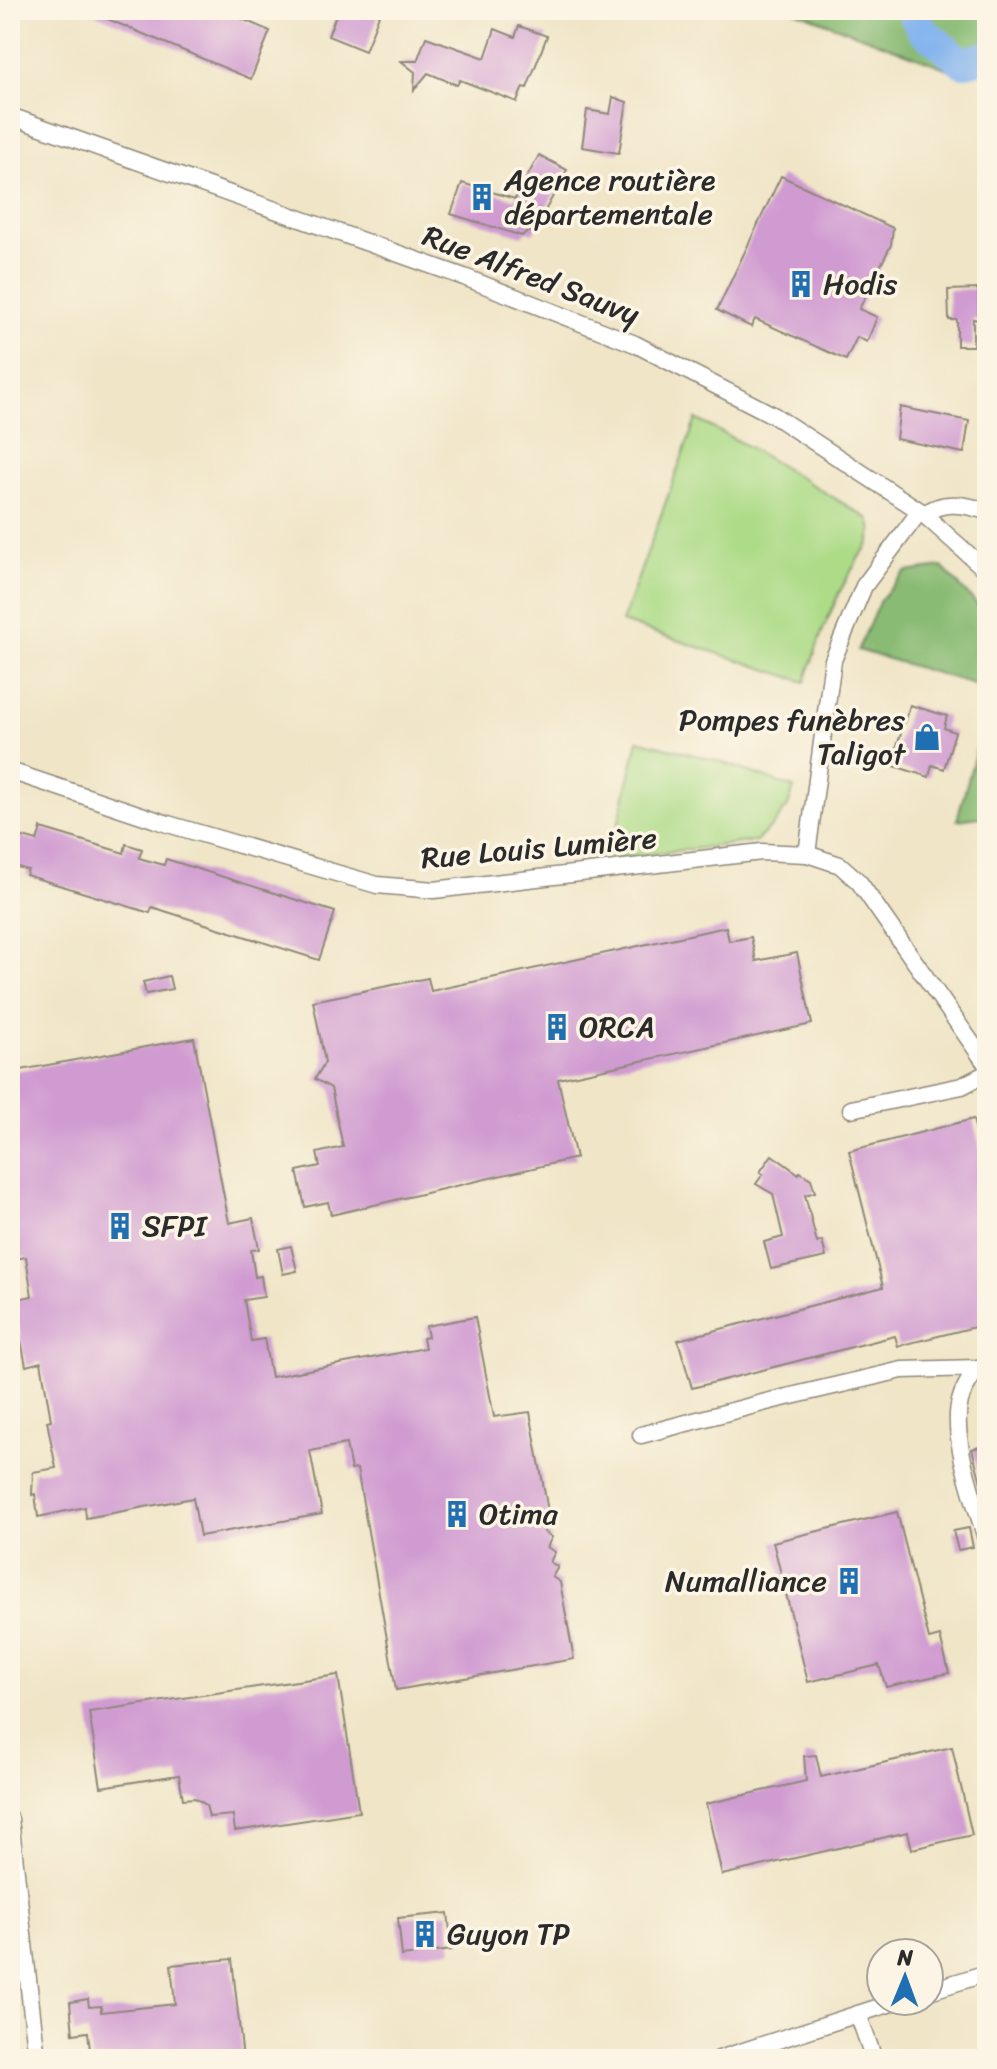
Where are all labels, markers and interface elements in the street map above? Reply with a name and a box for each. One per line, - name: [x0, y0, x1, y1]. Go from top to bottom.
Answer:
- place label: Agence routière départementale: [503, 153, 715, 241]
- building icon: Agence routière départementale: [467, 182, 497, 212]
- street label: Rue Alfred Sauvy: [415, 209, 648, 341]
- place label: Hodis: [823, 257, 898, 311]
- building icon: Hodis: [786, 269, 816, 299]
- place label: Pompes funèbres Taligot: [679, 693, 907, 781]
- shop icon: Pompes funèbres Taligot: [912, 722, 942, 752]
- street label: Rue Louis Lumière: [419, 811, 659, 885]
- place label: ORCA: [579, 1000, 655, 1054]
- building icon: ORCA: [542, 1012, 572, 1042]
- place label: SFPI: [142, 1199, 208, 1253]
- building icon: SFPI: [105, 1211, 135, 1241]
- place label: Otima: [479, 1487, 559, 1541]
- building icon: Otima: [442, 1499, 472, 1529]
- place label: Numalliance: [665, 1554, 827, 1608]
- building icon: Numalliance: [834, 1566, 864, 1596]
- place label: Guyon TP: [447, 1907, 570, 1961]
- building icon: Guyon TP: [410, 1919, 440, 1949]
- north arrow: [865, 1937, 945, 2017]
- text: N: [896, 1938, 914, 1977]

